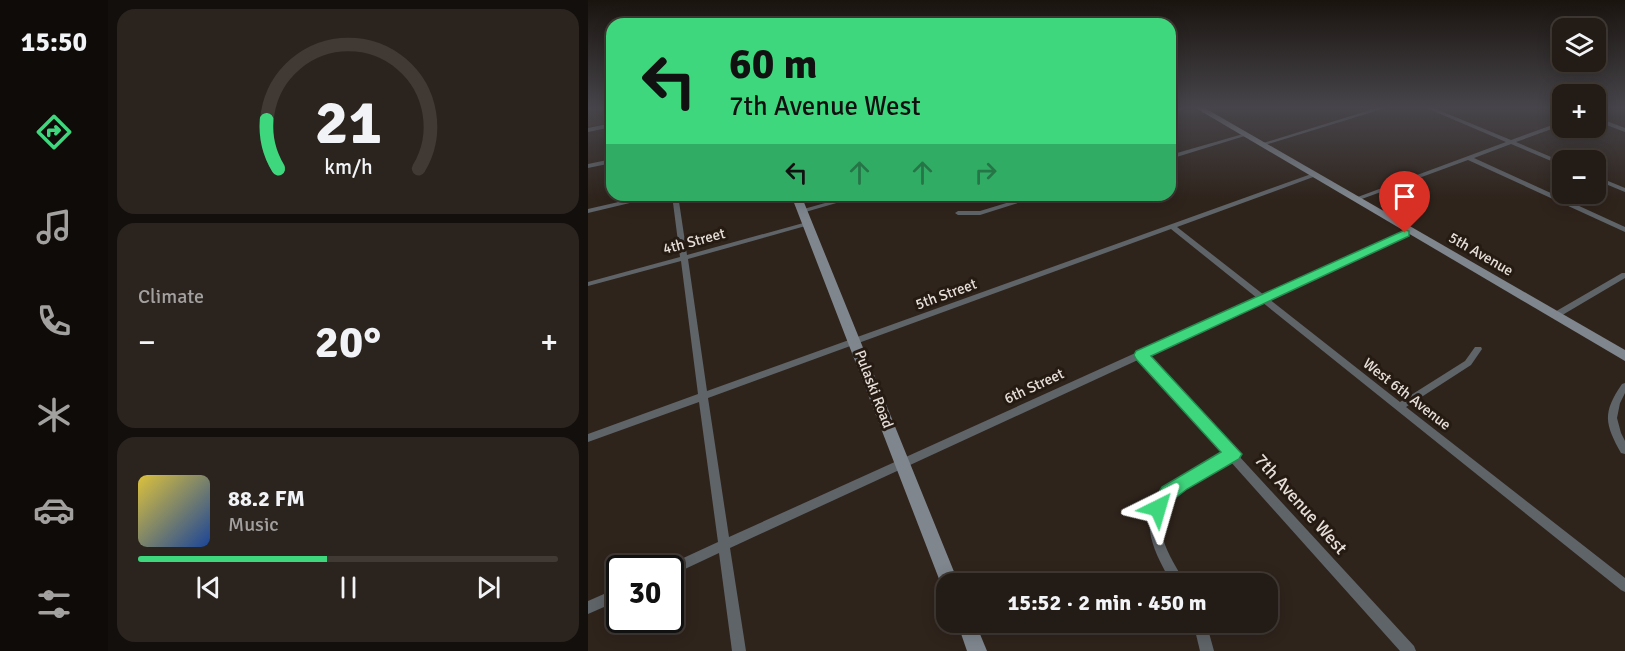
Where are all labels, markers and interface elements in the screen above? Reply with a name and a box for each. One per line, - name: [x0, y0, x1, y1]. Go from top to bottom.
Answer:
- map controls: [1552, 18, 1606, 204]
- button: layers: [1552, 18, 1606, 72]
- text: 15:50: [21, 26, 87, 59]
- text: 60 m: [729, 39, 818, 90]
- icon: left: [630, 42, 708, 120]
- text: 21: [314, 84, 382, 161]
- button: +: [1552, 84, 1606, 138]
- text: 7th Avenue West: [729, 90, 921, 123]
- icon: directions: [33, 111, 75, 153]
- button: −: [1552, 150, 1606, 204]
- text: km/h: [324, 154, 372, 180]
- icon: left: [780, 156, 813, 189]
- icon: ahead: [843, 156, 876, 189]
- icon: ahead: [906, 156, 939, 189]
- icon: right: [969, 156, 1002, 189]
- pin: [1379, 171, 1430, 233]
- icon: arrive: [1388, 180, 1421, 213]
- icon: music: [33, 206, 75, 248]
- street label: 4th Street: [661, 224, 727, 258]
- street label: 5th Avenue: [1445, 228, 1517, 280]
- street label: 5th Street: [913, 275, 979, 313]
- text: Climate: [138, 284, 204, 309]
- icon: phone: [33, 300, 75, 342]
- text: 20°: [315, 315, 381, 370]
- text: −: [138, 322, 156, 363]
- text: +: [540, 322, 558, 363]
- street label: Pulaski Road: [851, 347, 897, 431]
- street label: West 6th Avenue: [1359, 354, 1455, 434]
- street label: 6th Street: [1001, 364, 1067, 408]
- icon: climate: [33, 394, 75, 436]
- street label: 7th Avenue West: [1250, 449, 1352, 559]
- position arrow: [1126, 476, 1190, 540]
- text: 88.2 FM: [228, 485, 305, 512]
- icon: car: [33, 489, 75, 531]
- text: Music: [228, 512, 279, 537]
- speed limit sign: 30: [606, 555, 684, 633]
- icon: previous: [192, 571, 225, 604]
- icon: pause: [332, 571, 365, 604]
- icon: next: [472, 571, 505, 604]
- icon: filters: [33, 583, 75, 625]
- text: 15:52 · 2 min · 450 m: [1007, 589, 1207, 616]

